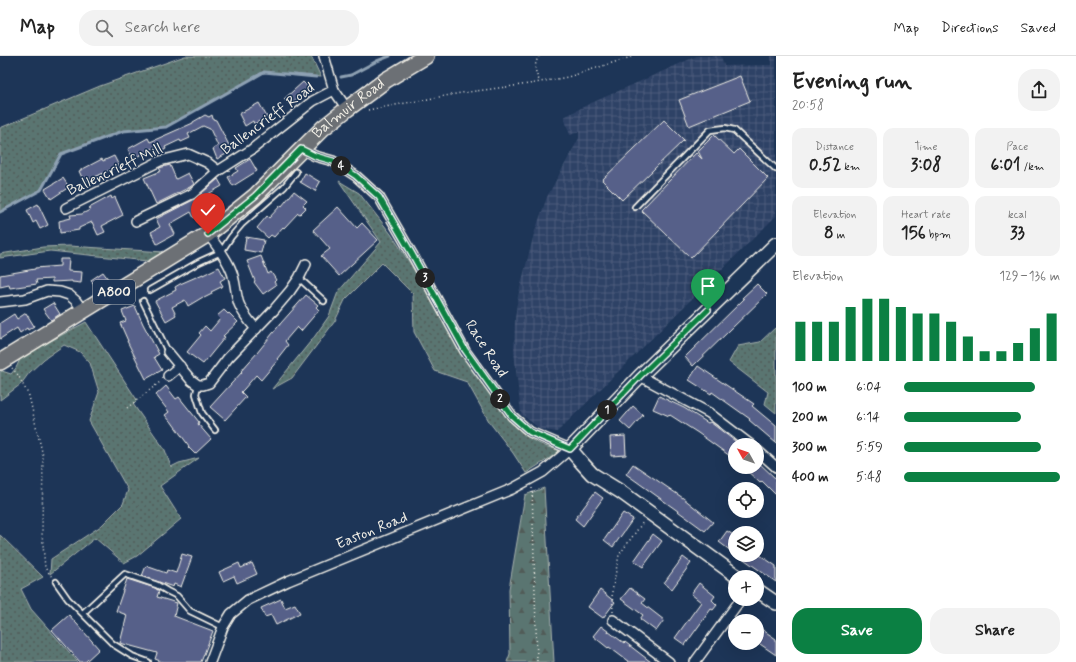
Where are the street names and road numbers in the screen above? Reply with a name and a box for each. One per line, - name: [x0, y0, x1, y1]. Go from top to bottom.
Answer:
- street label: Balmuir Road: [308, 74, 389, 143]
- street label: Ballencrieff Road: [217, 78, 319, 160]
- street label: Ballencrieff Mill: [64, 139, 167, 201]
- road number: A800: [93, 280, 135, 304]
- street label: Race Road: [460, 316, 512, 382]
- street label: Easton Road: [333, 508, 411, 554]

